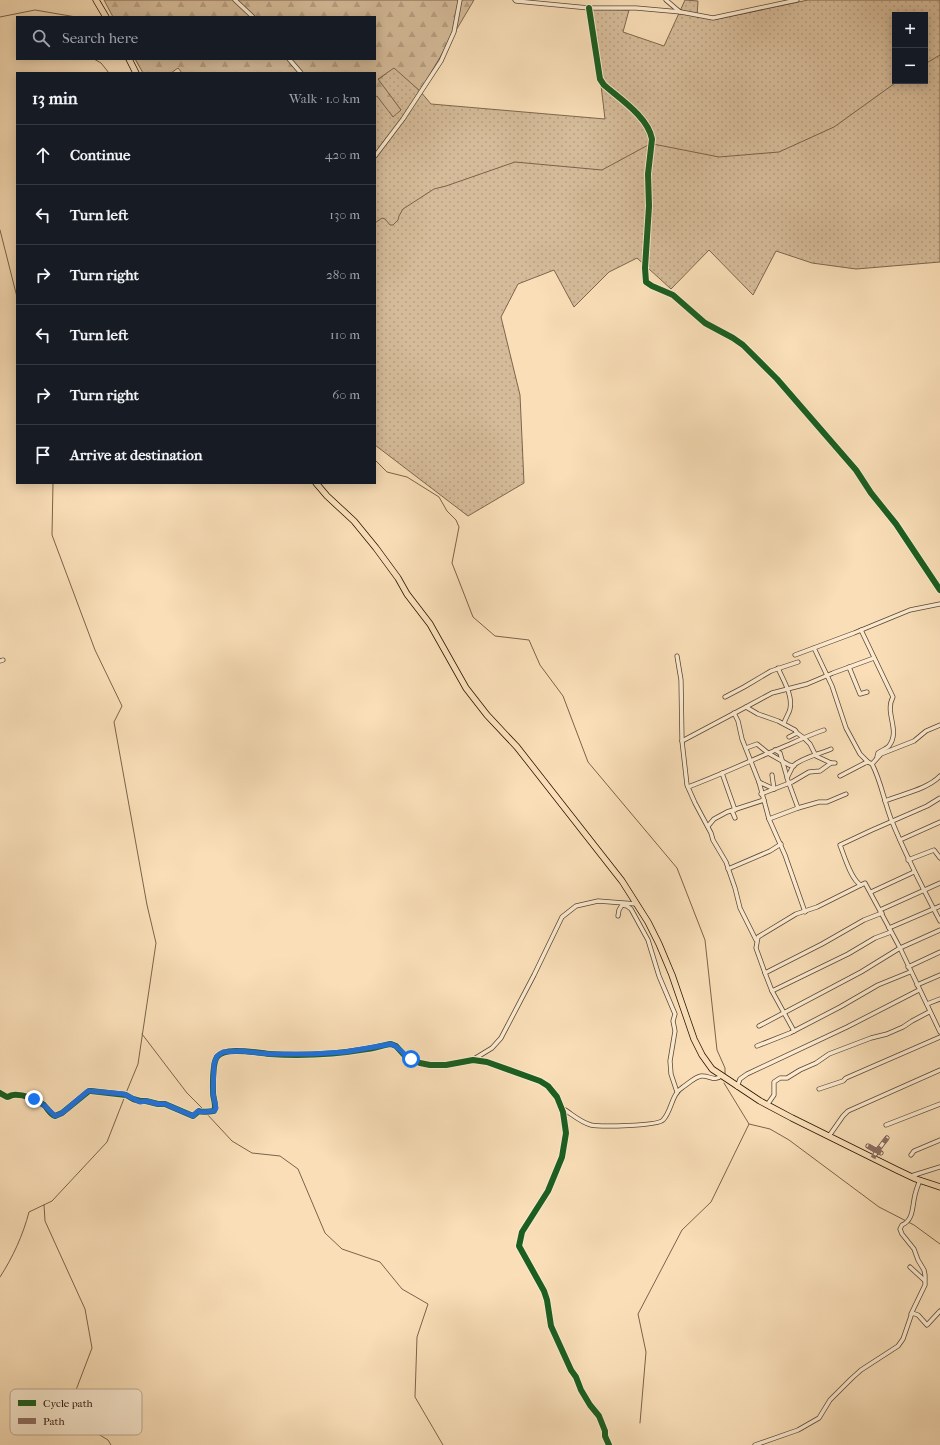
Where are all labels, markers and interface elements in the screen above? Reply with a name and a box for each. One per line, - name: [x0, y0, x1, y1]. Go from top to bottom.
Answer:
- map controls: [892, 12, 928, 84]
- button: +: [892, 12, 928, 48]
- search box: [16, 16, 376, 60]
- icon: search: [30, 27, 52, 49]
- text: Search here: [62, 29, 138, 47]
- button: −: [892, 48, 928, 84]
- text: 13 min: [32, 88, 78, 108]
- text: Walk · 1.0 km: [289, 91, 360, 106]
- icon: ahead: [32, 144, 54, 166]
- text: Continue: [70, 146, 130, 164]
- text: 420 m: [325, 147, 360, 162]
- icon: left: [32, 204, 54, 226]
- text: Turn left: [70, 206, 128, 224]
- text: 130 m: [329, 207, 360, 222]
- icon: right: [32, 264, 54, 286]
- text: Turn right: [70, 266, 139, 284]
- text: 280 m: [326, 267, 360, 282]
- icon: left: [32, 324, 54, 346]
- text: Turn left: [70, 326, 128, 344]
- text: 110 m: [330, 327, 360, 342]
- icon: right: [32, 384, 54, 406]
- text: Turn right: [70, 386, 139, 404]
- text: 60 m: [332, 387, 360, 402]
- icon: arrive: [32, 444, 54, 466]
- text: Arrive at destination: [70, 446, 202, 464]
- route start: [402, 1050, 420, 1068]
- route end: [25, 1090, 43, 1108]
- legend: [10, 1389, 142, 1435]
- text: Cycle path: [43, 1397, 94, 1410]
- text: Path: [43, 1415, 66, 1428]

